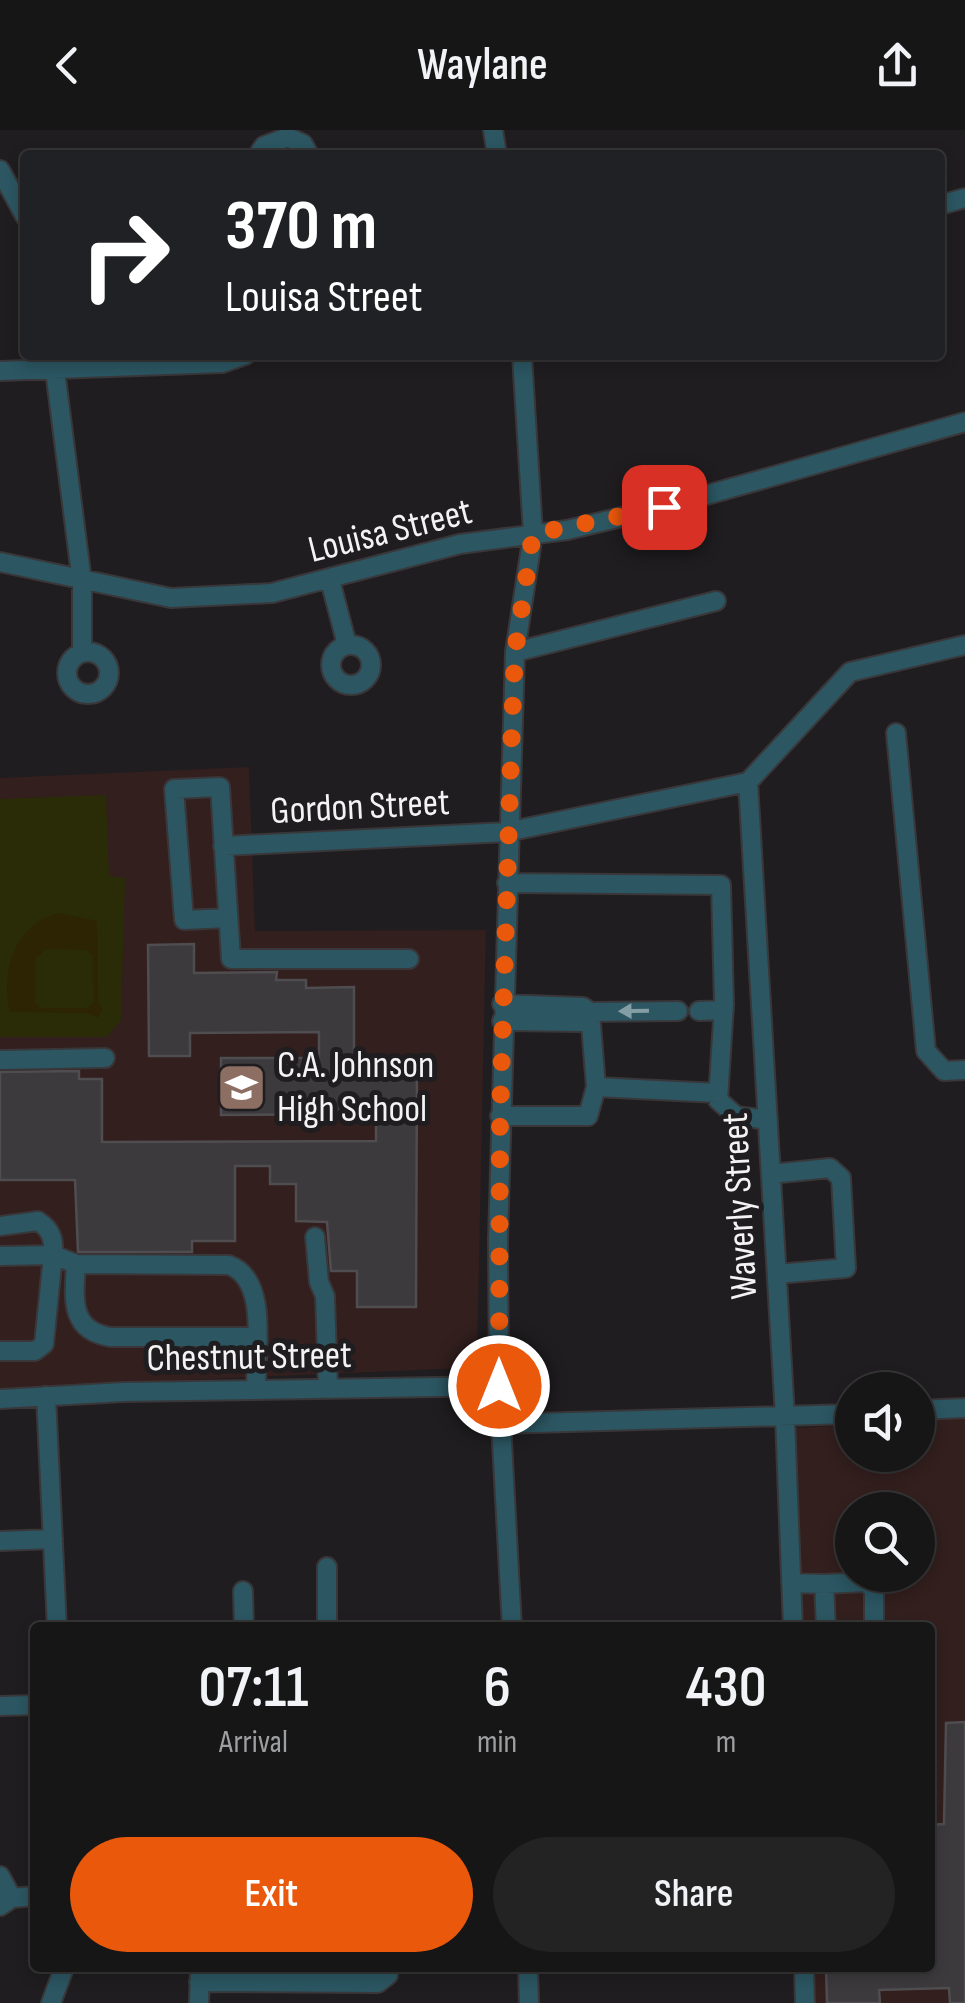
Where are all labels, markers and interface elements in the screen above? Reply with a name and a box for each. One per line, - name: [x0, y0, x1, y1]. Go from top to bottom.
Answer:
- icon: back: [40, 38, 95, 93]
- text: Waylane: [417, 38, 548, 93]
- icon: share: [870, 38, 925, 93]
- text: 370 m: [225, 185, 377, 269]
- icon: right: [60, 190, 190, 320]
- text: Louisa Street: [225, 270, 422, 325]
- pin: [622, 465, 707, 550]
- icon: arrive: [637, 480, 692, 535]
- street label: Louisa Street: [304, 489, 476, 573]
- street label: Gordon Street: [269, 780, 451, 834]
- one-way arrow: [617, 1004, 649, 1020]
- place label: C.A. Johnson High School: [277, 1043, 434, 1132]
- school or university icon: C.A. Johnson High School: [216, 1061, 268, 1113]
- street label: Waverly Street: [713, 1112, 767, 1300]
- street label: Chestnut Street: [146, 1333, 352, 1381]
- position arrow: [447, 1334, 551, 1438]
- map controls: [835, 1372, 935, 1592]
- button: sound: [835, 1372, 935, 1472]
- button: search: [835, 1492, 935, 1592]
- text: 07:11: [198, 1652, 309, 1724]
- text: 6: [483, 1652, 511, 1724]
- text: 430: [686, 1652, 767, 1724]
- text: Arrival: [219, 1723, 288, 1762]
- text: min: [477, 1723, 517, 1762]
- text: m: [716, 1723, 736, 1762]
- button: Exit: [70, 1837, 473, 1952]
- button: Share: [493, 1837, 895, 1952]

